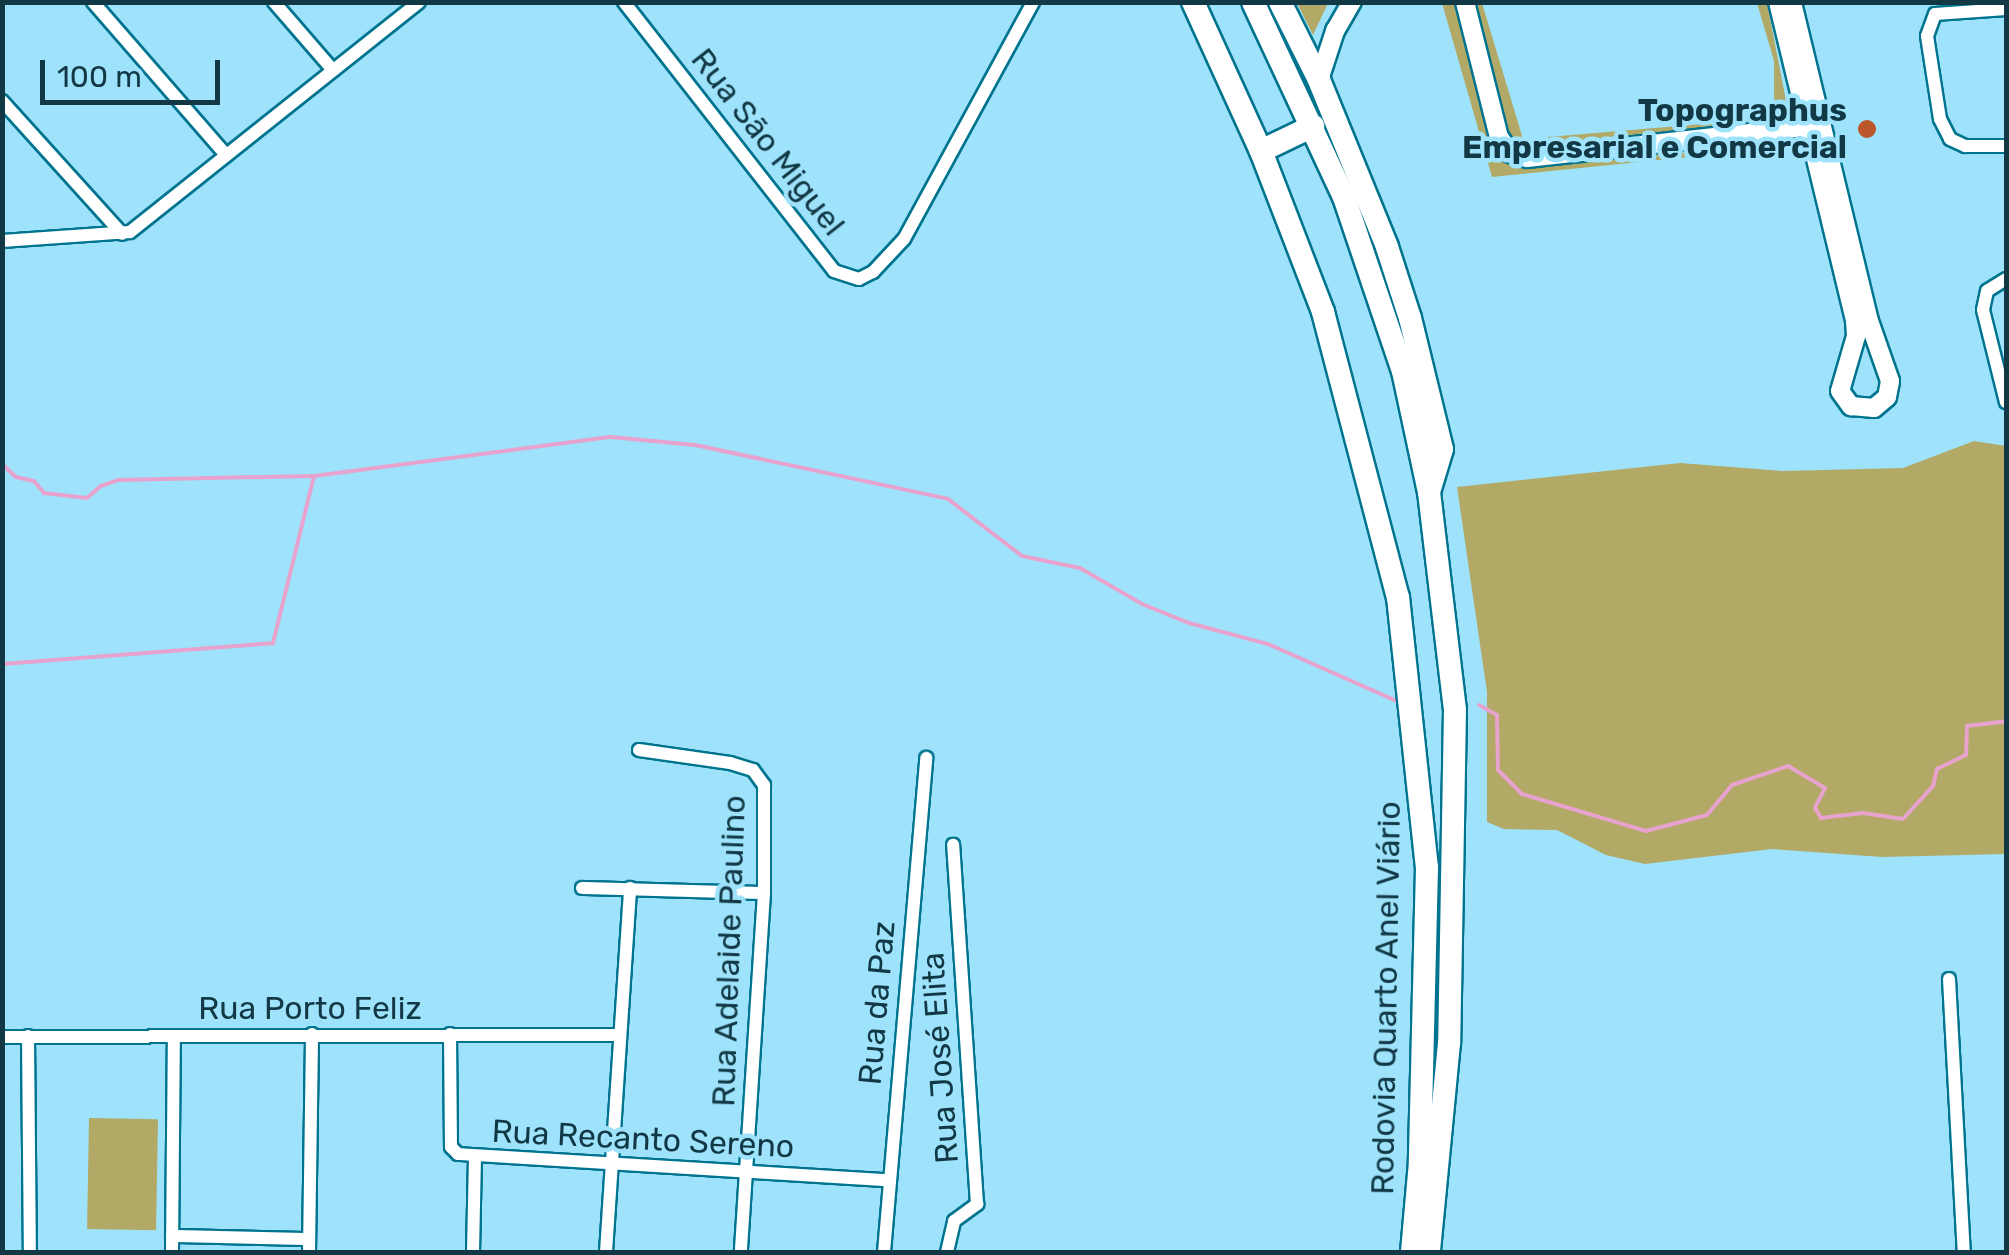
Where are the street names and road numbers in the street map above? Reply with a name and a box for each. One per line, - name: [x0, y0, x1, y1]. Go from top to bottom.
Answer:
- street label: Rua São Miguel: [683, 41, 853, 243]
- street label: Rua Adelaide Paulino: [704, 794, 754, 1108]
- street label: Rodovia Quarto Anel Viário: [1363, 800, 1409, 1196]
- street label: Rua da Paz: [851, 919, 903, 1087]
- street label: Rua José Elita: [913, 951, 967, 1165]
- street label: Rua Porto Feliz: [198, 989, 422, 1027]
- street label: Rua Recanto Sereno: [491, 1112, 795, 1166]

